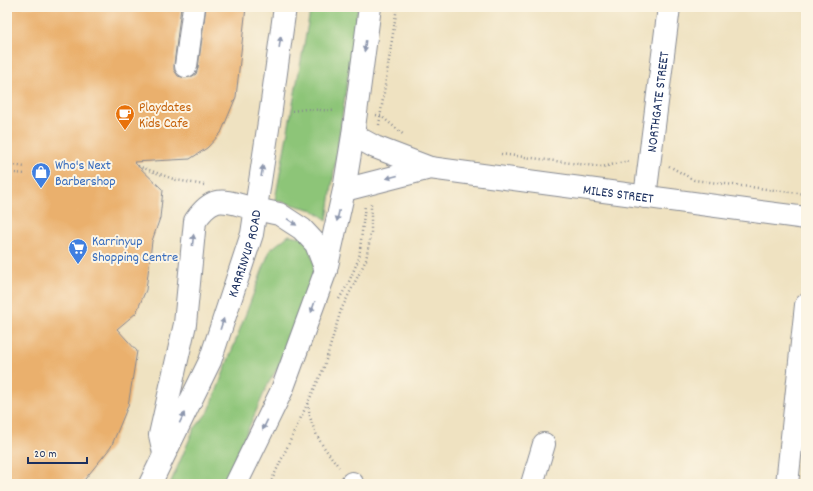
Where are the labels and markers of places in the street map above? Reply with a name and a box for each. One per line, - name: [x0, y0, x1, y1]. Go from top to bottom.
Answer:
- place label: Playdates Kids Cafe: [139, 98, 191, 134]
- cafe icon: Playdates Kids Cafe: [114, 103, 136, 131]
- place label: Who's Next Barbershop: [55, 156, 116, 192]
- shop icon: Who's Next Barbershop: [30, 161, 52, 189]
- place label: Karrinyup Shopping Centre: [92, 232, 178, 268]
- supermarket icon: Karrinyup Shopping Centre: [67, 237, 89, 265]

